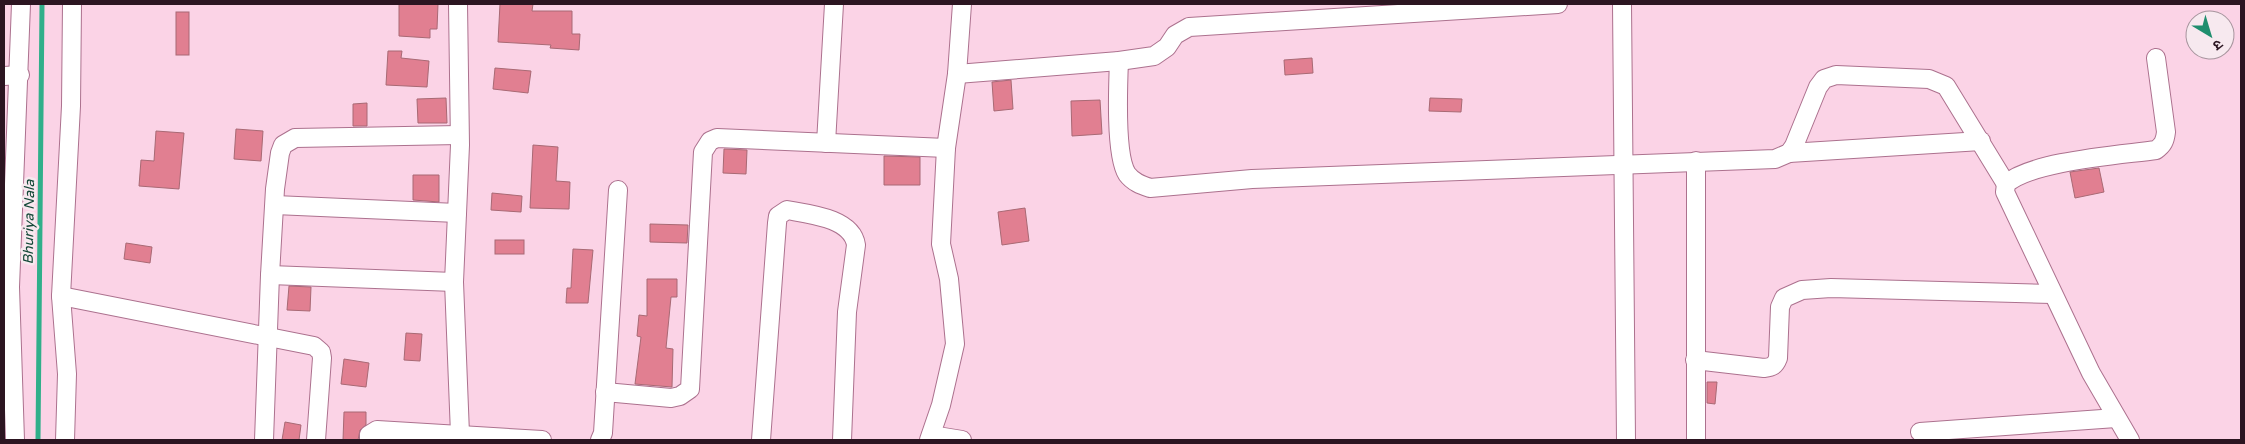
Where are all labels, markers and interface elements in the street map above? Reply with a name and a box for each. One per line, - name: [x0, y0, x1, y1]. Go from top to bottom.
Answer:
- north arrow: [2185, 10, 2235, 60]
- text: उ: [2209, 36, 2226, 55]
- water label: Bhuriya Nala: [20, 178, 38, 265]

